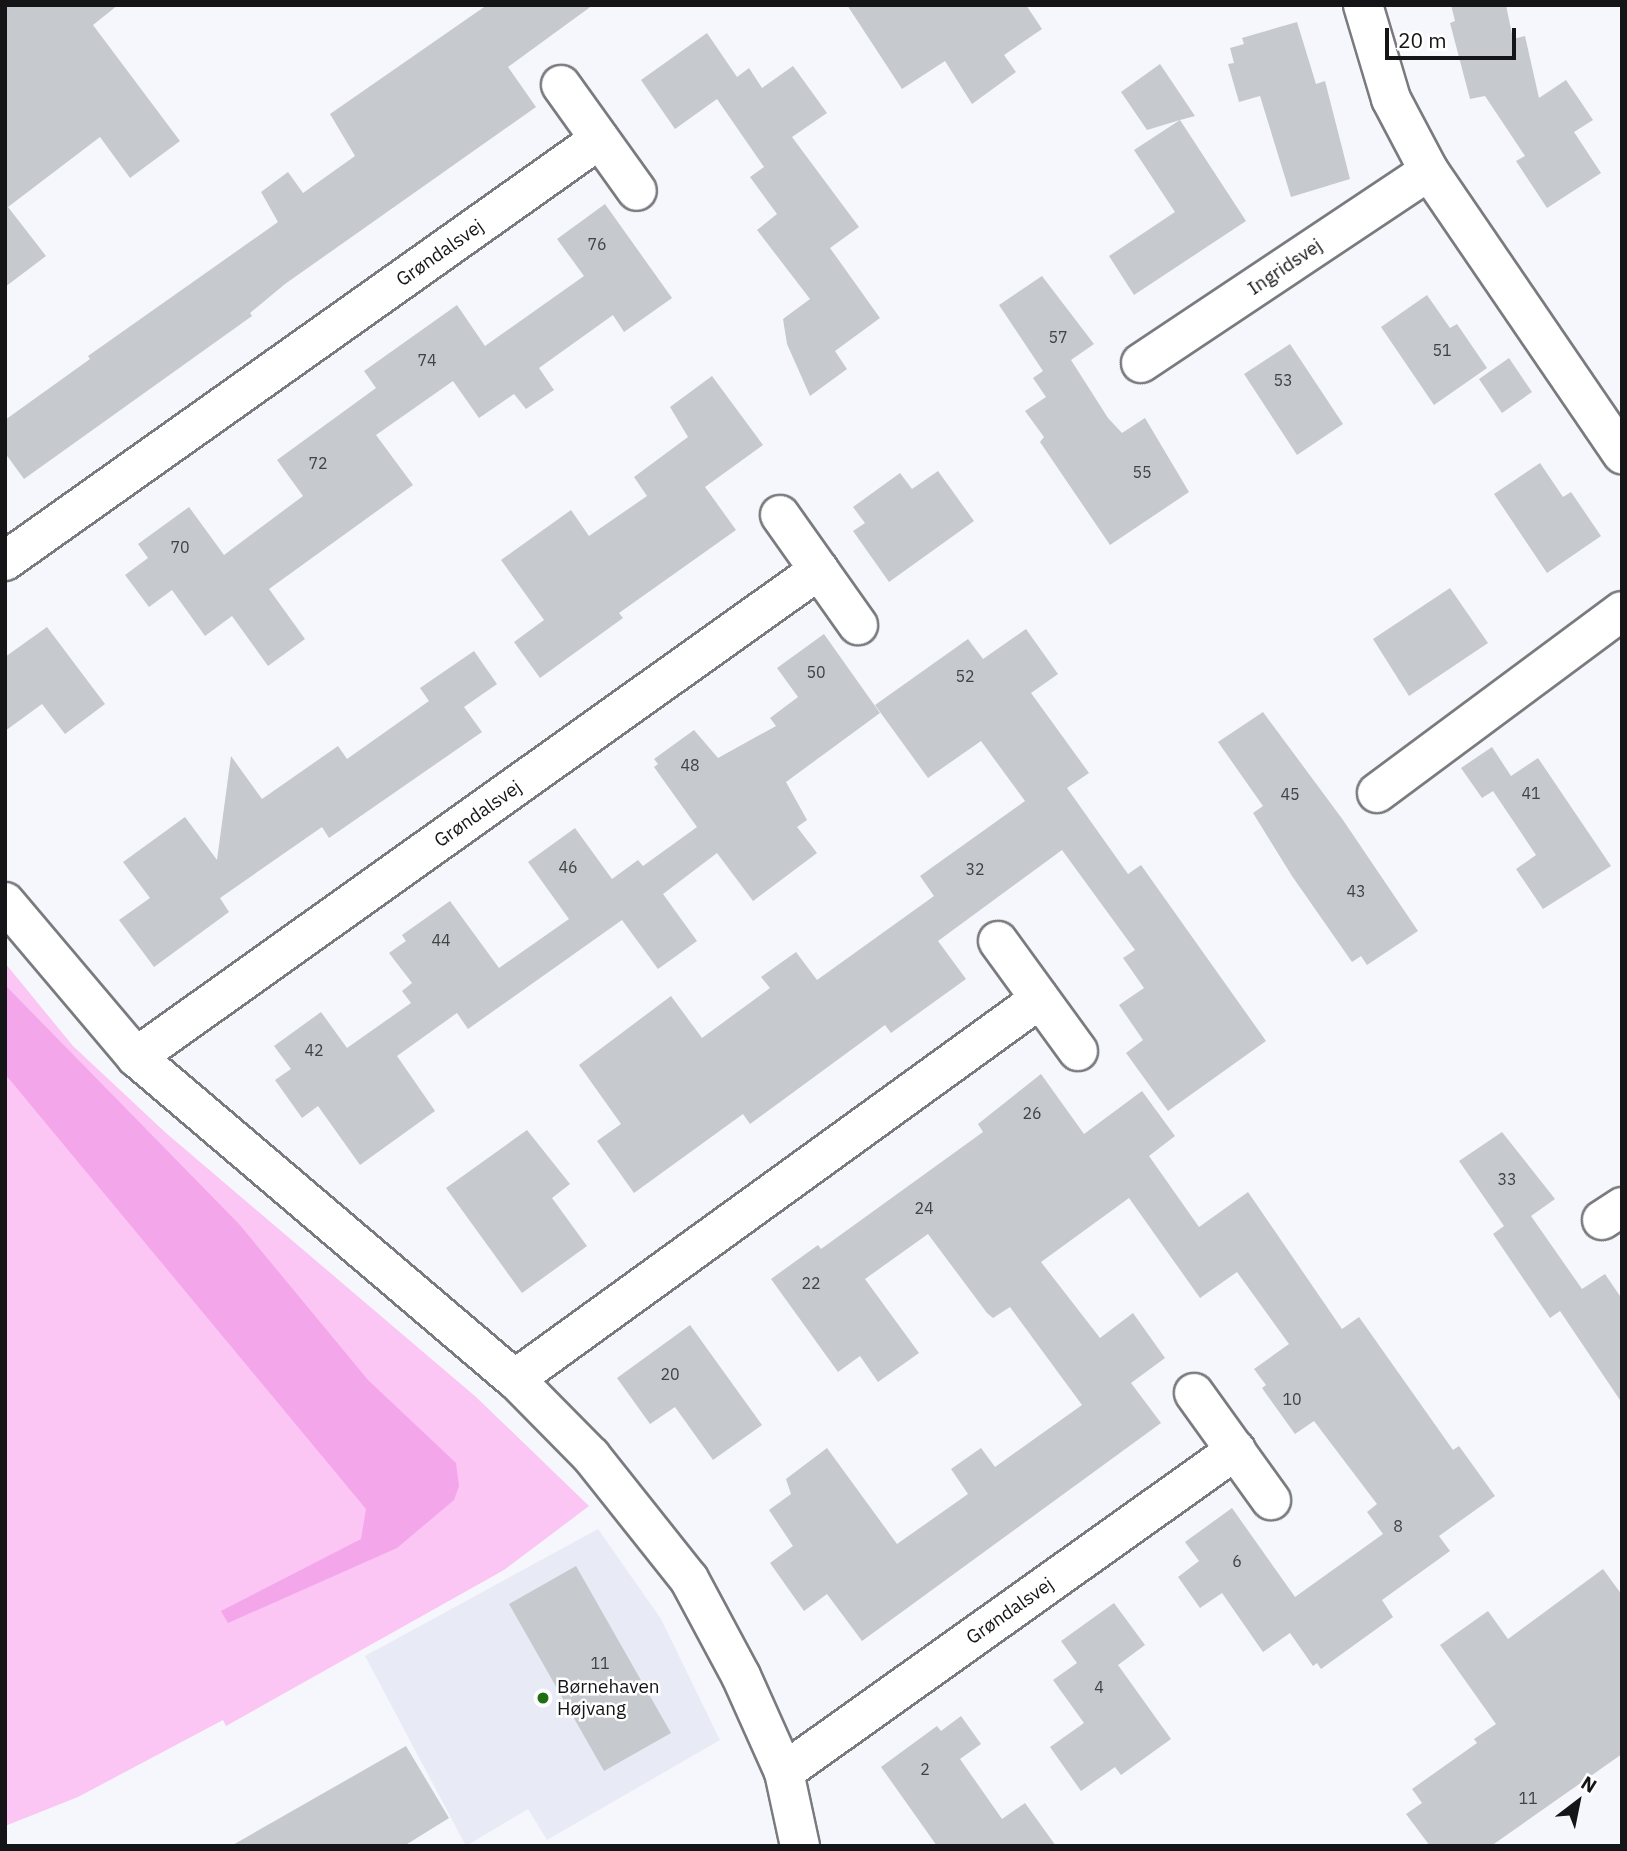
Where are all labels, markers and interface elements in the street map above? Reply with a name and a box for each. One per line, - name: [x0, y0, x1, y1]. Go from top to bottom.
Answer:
- scale bar: [1389, 14, 1520, 58]
- text: 20 m: [1398, 26, 1447, 54]
- street label: Grøndalsvej: [392, 215, 488, 291]
- house number: 76: [587, 234, 607, 254]
- street label: Ingridsvej: [1244, 234, 1326, 300]
- house number: 57: [1048, 327, 1068, 347]
- house number: 51: [1432, 340, 1452, 360]
- house number: 74: [417, 350, 437, 370]
- house number: 53: [1273, 370, 1293, 390]
- house number: 72: [308, 453, 328, 473]
- house number: 55: [1132, 462, 1152, 482]
- house number: 70: [170, 537, 190, 557]
- house number: 50: [806, 662, 826, 682]
- house number: 52: [955, 666, 975, 686]
- house number: 48: [680, 755, 700, 775]
- street label: Grøndalsvej: [430, 776, 526, 852]
- house number: 41: [1521, 783, 1541, 803]
- house number: 45: [1280, 784, 1300, 804]
- house number: 46: [558, 857, 578, 877]
- house number: 32: [965, 859, 985, 879]
- house number: 43: [1346, 881, 1366, 901]
- house number: 44: [431, 930, 451, 950]
- house number: 42: [304, 1040, 324, 1060]
- house number: 26: [1022, 1103, 1042, 1123]
- house number: 33: [1497, 1169, 1517, 1189]
- house number: 24: [914, 1198, 934, 1218]
- house number: 22: [801, 1273, 821, 1293]
- house number: 20: [660, 1364, 680, 1384]
- house number: 10: [1282, 1389, 1302, 1409]
- house number: 8: [1393, 1516, 1403, 1536]
- house number: 6: [1232, 1551, 1242, 1571]
- street label: Grøndalsvej: [962, 1573, 1058, 1649]
- house number: 11: [590, 1653, 610, 1673]
- place label: Børnehaven Højvang: [557, 1676, 660, 1720]
- house number: 4: [1094, 1677, 1104, 1697]
- marker: Børnehaven Højvang: [535, 1690, 551, 1706]
- house number: 2: [920, 1759, 930, 1779]
- north arrow: [1543, 1767, 1613, 1837]
- text: N: [1577, 1770, 1601, 1798]
- house number: 11: [1518, 1788, 1538, 1808]

